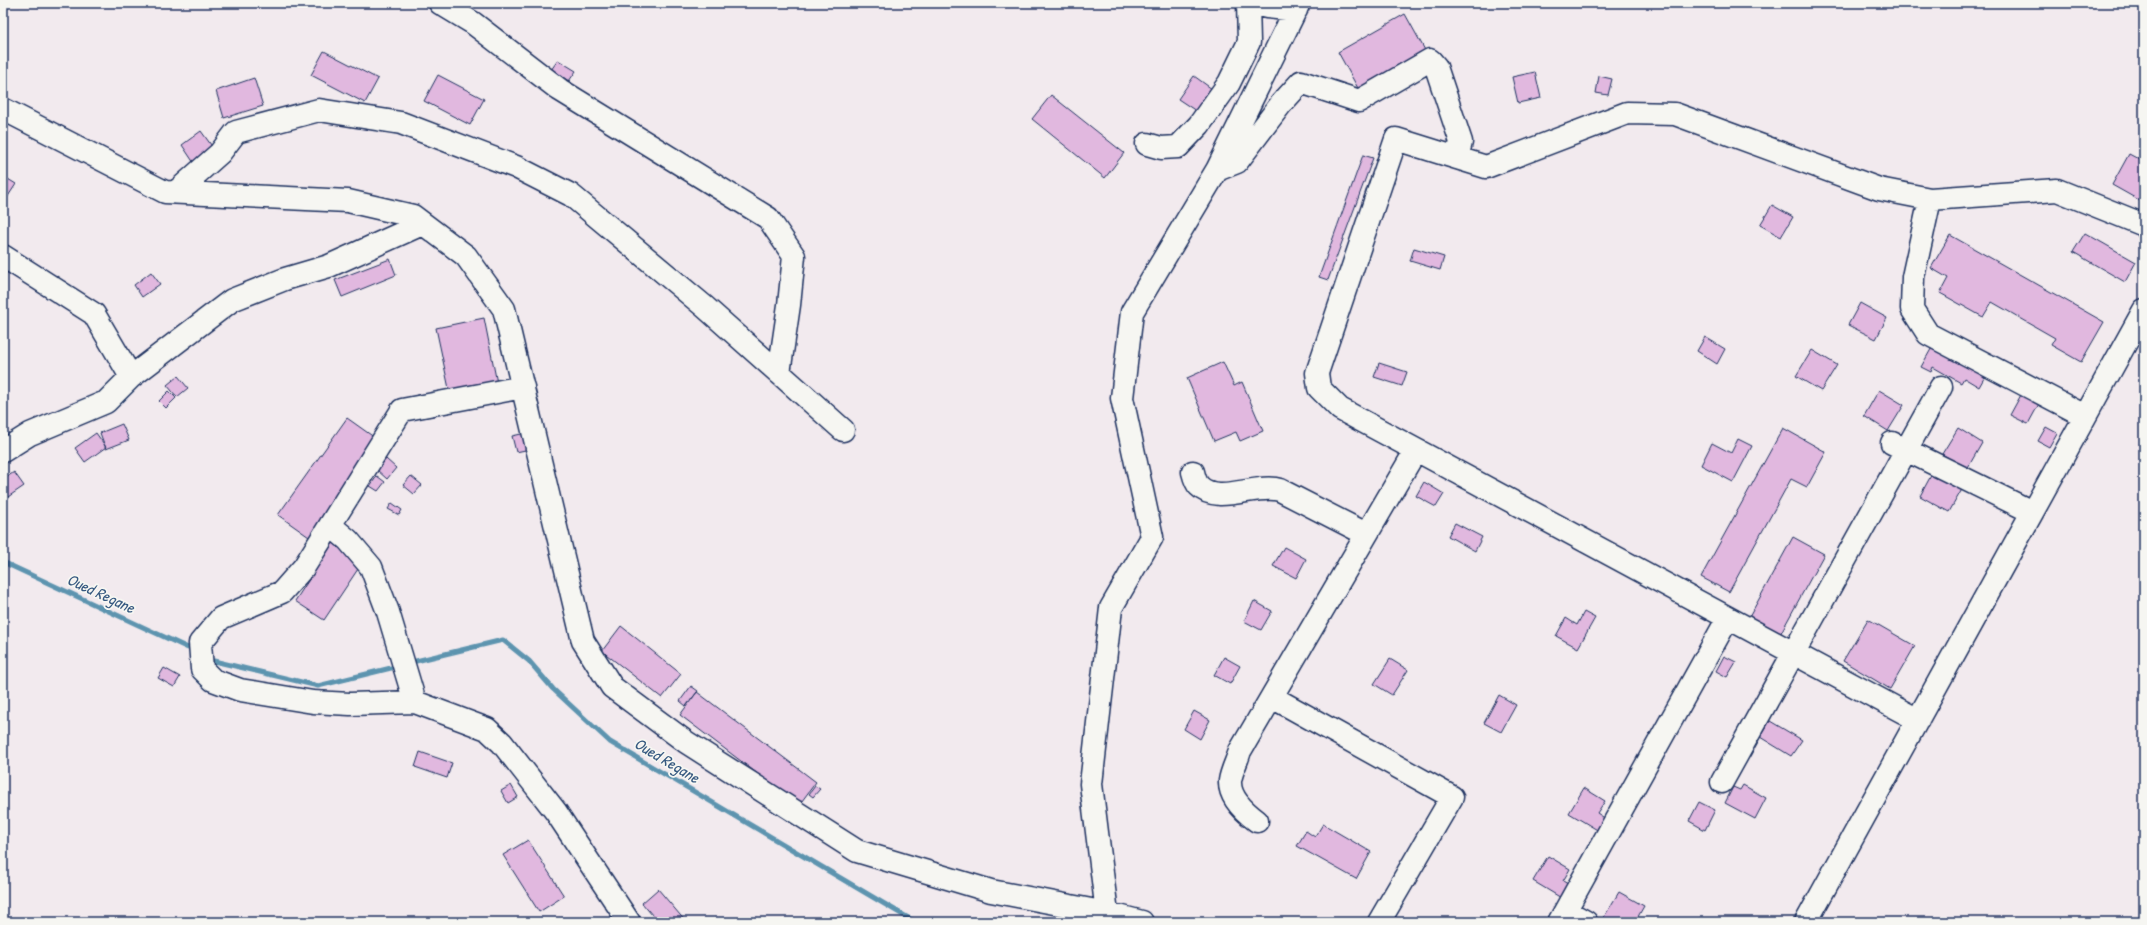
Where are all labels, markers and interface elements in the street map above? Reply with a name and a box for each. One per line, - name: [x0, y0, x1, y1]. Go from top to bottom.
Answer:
- water label: Oued Regane: [64, 568, 139, 618]
- water label: Oued Regane: [630, 732, 704, 788]

